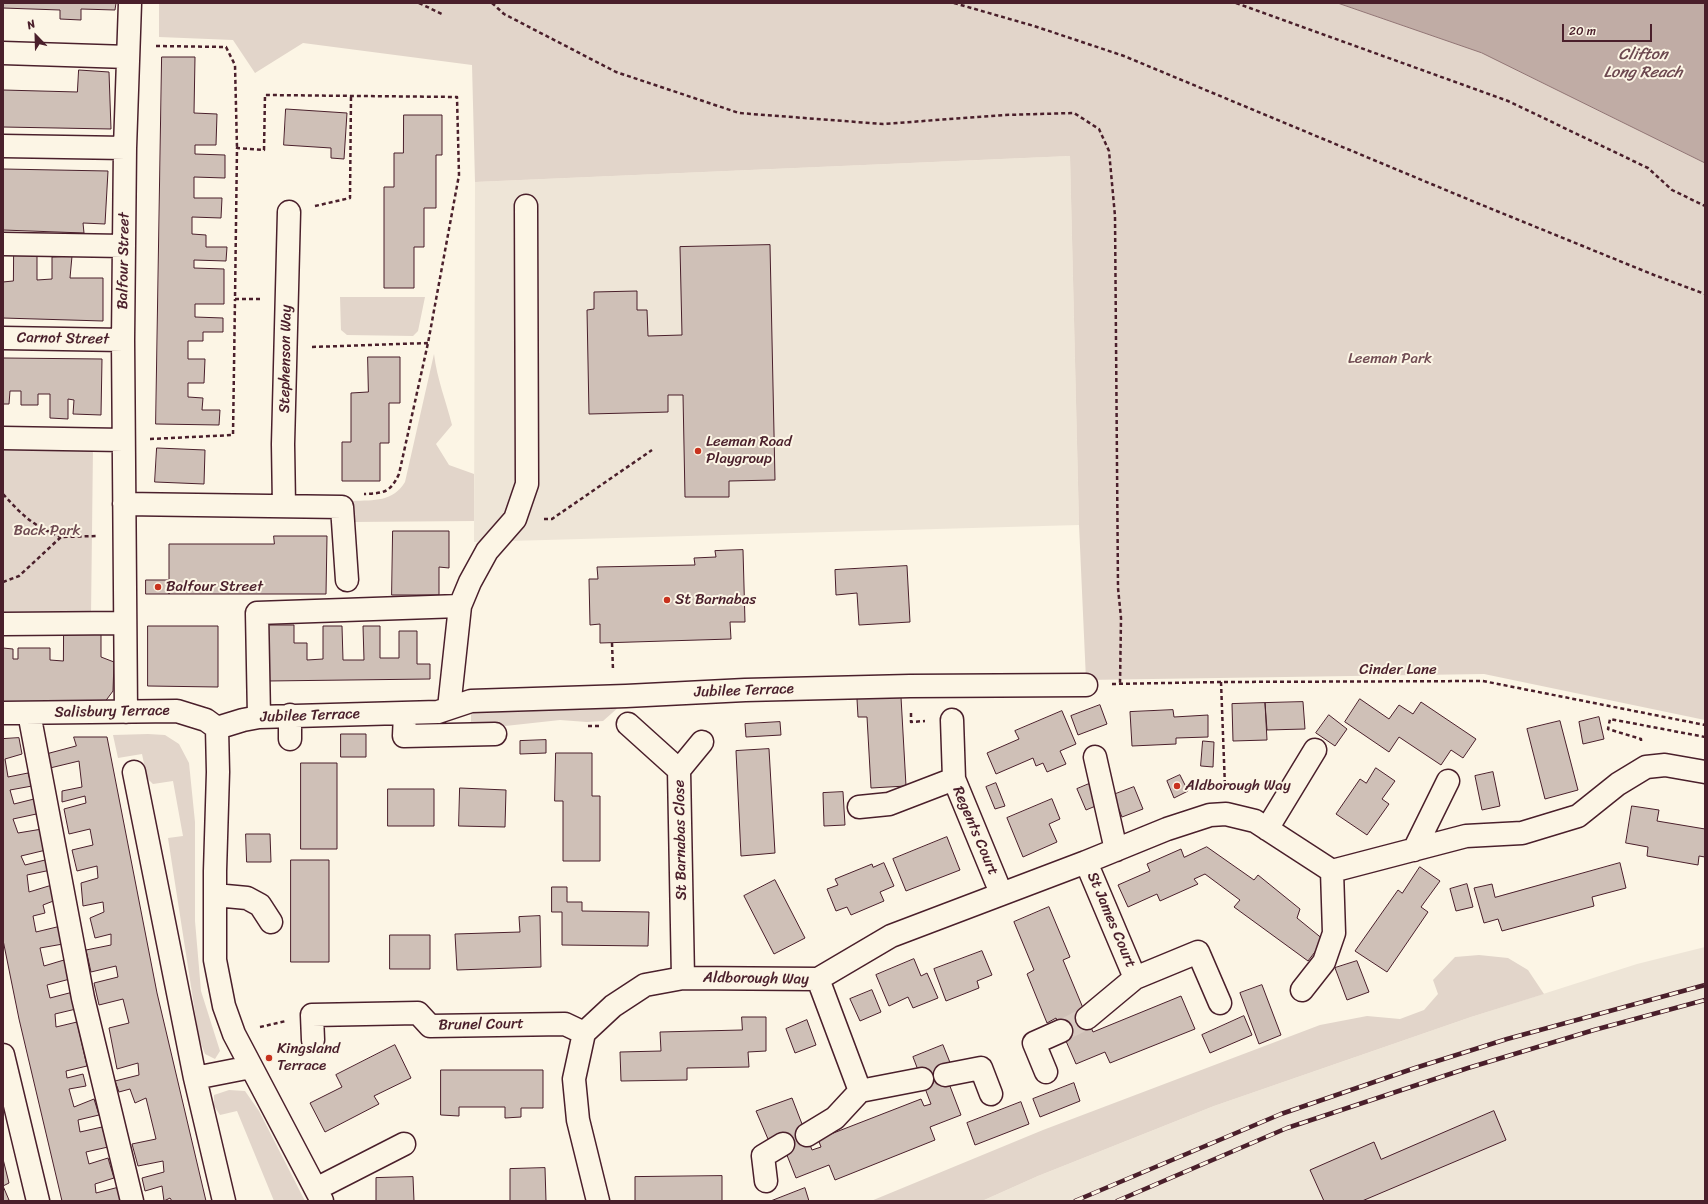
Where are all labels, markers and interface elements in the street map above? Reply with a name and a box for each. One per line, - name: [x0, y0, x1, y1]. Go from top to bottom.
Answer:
- text: N: [24, 14, 38, 35]
- north arrow: [16, 16, 56, 56]
- scale bar: [1564, 16, 1654, 42]
- text: 20 m: [1569, 20, 1596, 42]
- water label: Clifton Long Reach: [1604, 45, 1682, 83]
- street label: Balfour Street: [114, 212, 134, 310]
- street label: Stephenson Way: [276, 305, 296, 413]
- street label: Carnot Street: [17, 329, 109, 349]
- park label: Leeman Park: [1348, 350, 1432, 368]
- place label: Leeman Road Playgroup: [706, 433, 792, 468]
- marker: Leeman Road Playgroup: [693, 446, 703, 456]
- park label: Back Park: [13, 522, 81, 540]
- place label: Balfour Street: [166, 578, 263, 596]
- marker: Balfour Street: [153, 582, 163, 592]
- place label: St Barnabas: [675, 591, 756, 609]
- marker: St Barnabas: [662, 595, 672, 605]
- street label: Cinder Lane: [1359, 661, 1437, 679]
- street label: Jubilee Terrace: [694, 680, 794, 702]
- street label: Salisbury Terrace: [54, 702, 170, 722]
- street label: Jubilee Terrace: [260, 705, 360, 727]
- place label: Aldborough Way: [1185, 777, 1291, 795]
- street label: St Barnabas Close: [671, 779, 691, 901]
- marker: Aldborough Way: [1172, 781, 1182, 791]
- street label: Regents Court: [948, 784, 1002, 878]
- street label: St James Court: [1083, 869, 1139, 971]
- street label: Aldborough Way: [703, 969, 809, 989]
- street label: Brunel Court: [438, 1015, 524, 1035]
- place label: Kingsland Terrace: [277, 1040, 340, 1075]
- marker: Kingsland Terrace: [264, 1053, 274, 1063]

